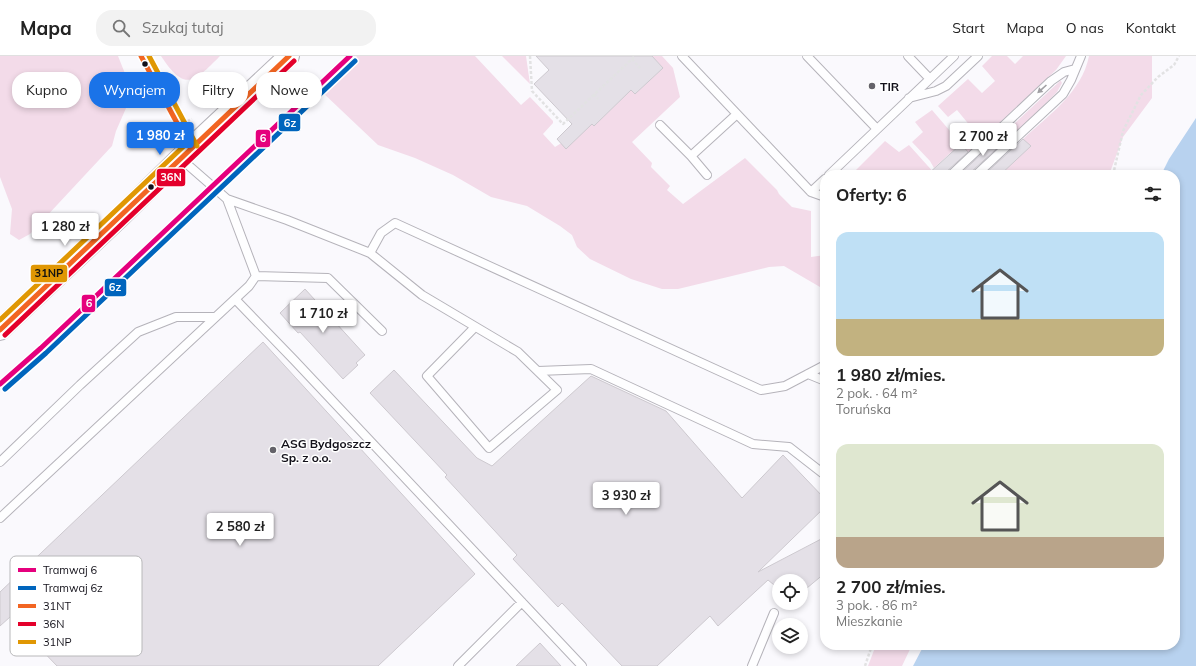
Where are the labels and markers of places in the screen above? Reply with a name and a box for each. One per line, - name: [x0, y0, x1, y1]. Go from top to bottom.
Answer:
- unlabelled marker: [140, 59, 150, 69]
- place label: TIR: [880, 79, 900, 94]
- marker: TIR: [867, 81, 877, 91]
- pin: 1 980 zł: [119, 122, 201, 156]
- pin: 2 700 zł: [942, 123, 1024, 157]
- unlabelled marker: [146, 182, 156, 192]
- pin: 1 280 zł: [24, 213, 106, 247]
- pin: 1 710 zł: [282, 300, 364, 334]
- place label: ASG Bydgoszcz Sp. z o.o.: [281, 436, 371, 465]
- marker: ASG Bydgoszcz Sp. z o.o.: [268, 445, 278, 455]
- pin: 3 930 zł: [585, 482, 667, 516]
- pin: 2 580 zł: [199, 513, 281, 547]

